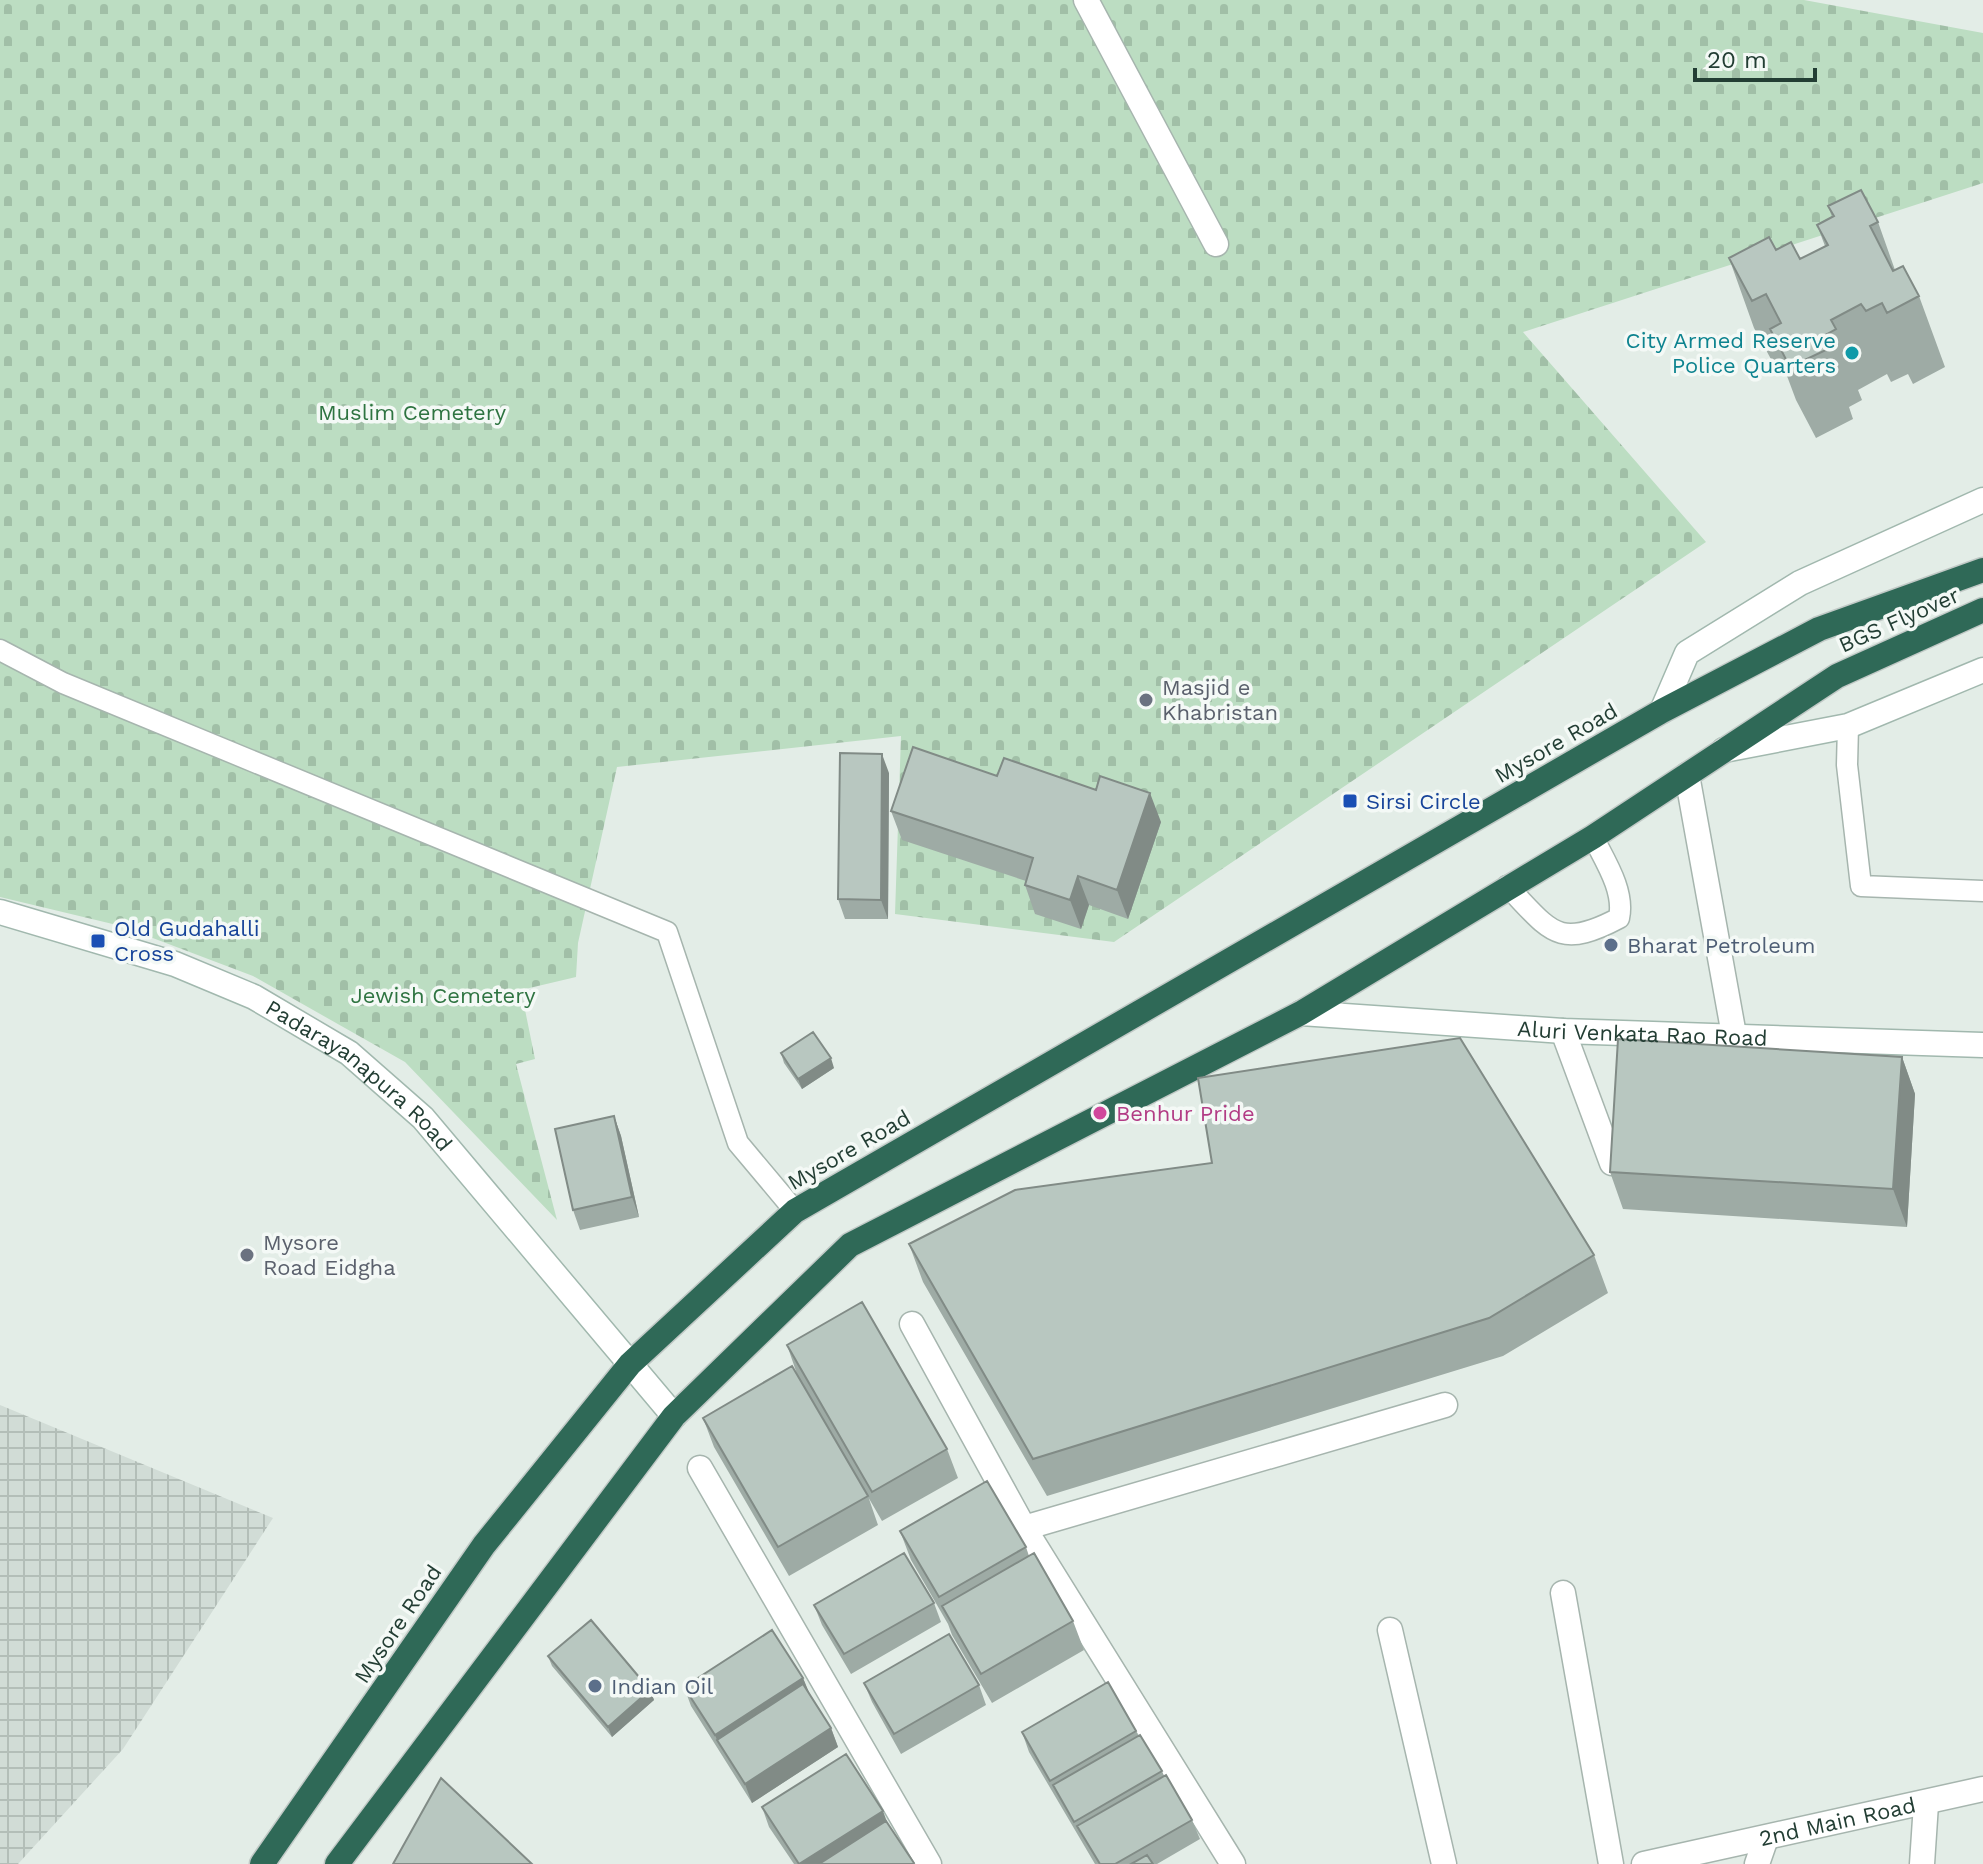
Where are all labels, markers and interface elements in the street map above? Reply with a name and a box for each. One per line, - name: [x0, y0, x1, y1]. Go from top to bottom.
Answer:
- scale bar: [1695, 32, 1815, 82]
- text: 20 m: [1707, 46, 1767, 74]
- place label: City Armed Reserve Police Quarters: [1626, 328, 1836, 378]
- marker: City Armed Reserve Police Quarters: [1843, 344, 1861, 362]
- park label: Muslim Cemetery: [318, 400, 507, 425]
- street label: BGS Flyover: [1835, 582, 1963, 658]
- place label: Masjid e Khabristan: [1162, 675, 1278, 725]
- marker: Masjid e Khabristan: [1137, 691, 1155, 709]
- street label: Mysore Road: [1490, 698, 1622, 788]
- place label: Sirsi Circle: [1366, 789, 1481, 814]
- marker: Sirsi Circle: [1341, 792, 1359, 810]
- place label: Old Gudahalli Cross: [114, 916, 260, 966]
- marker: Old Gudahalli Cross: [89, 932, 107, 950]
- place label: Bharat Petroleum: [1627, 933, 1815, 958]
- marker: Bharat Petroleum: [1602, 936, 1620, 954]
- park label: Jewish Cemetery: [350, 983, 536, 1008]
- street label: Padarayanapura Road: [262, 994, 458, 1156]
- street label: Aluri Venkata Rao Road: [1516, 1015, 1768, 1050]
- place label: Benhur Pride: [1116, 1101, 1255, 1126]
- marker: Benhur Pride: [1091, 1104, 1109, 1122]
- street label: Mysore Road: [783, 1105, 915, 1195]
- place label: Mysore Road Eidgha: [263, 1230, 396, 1280]
- marker: Mysore Road Eidgha: [238, 1246, 256, 1264]
- street label: Mysore Road: [349, 1560, 447, 1688]
- place label: Indian Oil: [611, 1674, 713, 1699]
- marker: Indian Oil: [586, 1677, 604, 1695]
- street label: 2nd Main Road: [1757, 1792, 1918, 1851]

